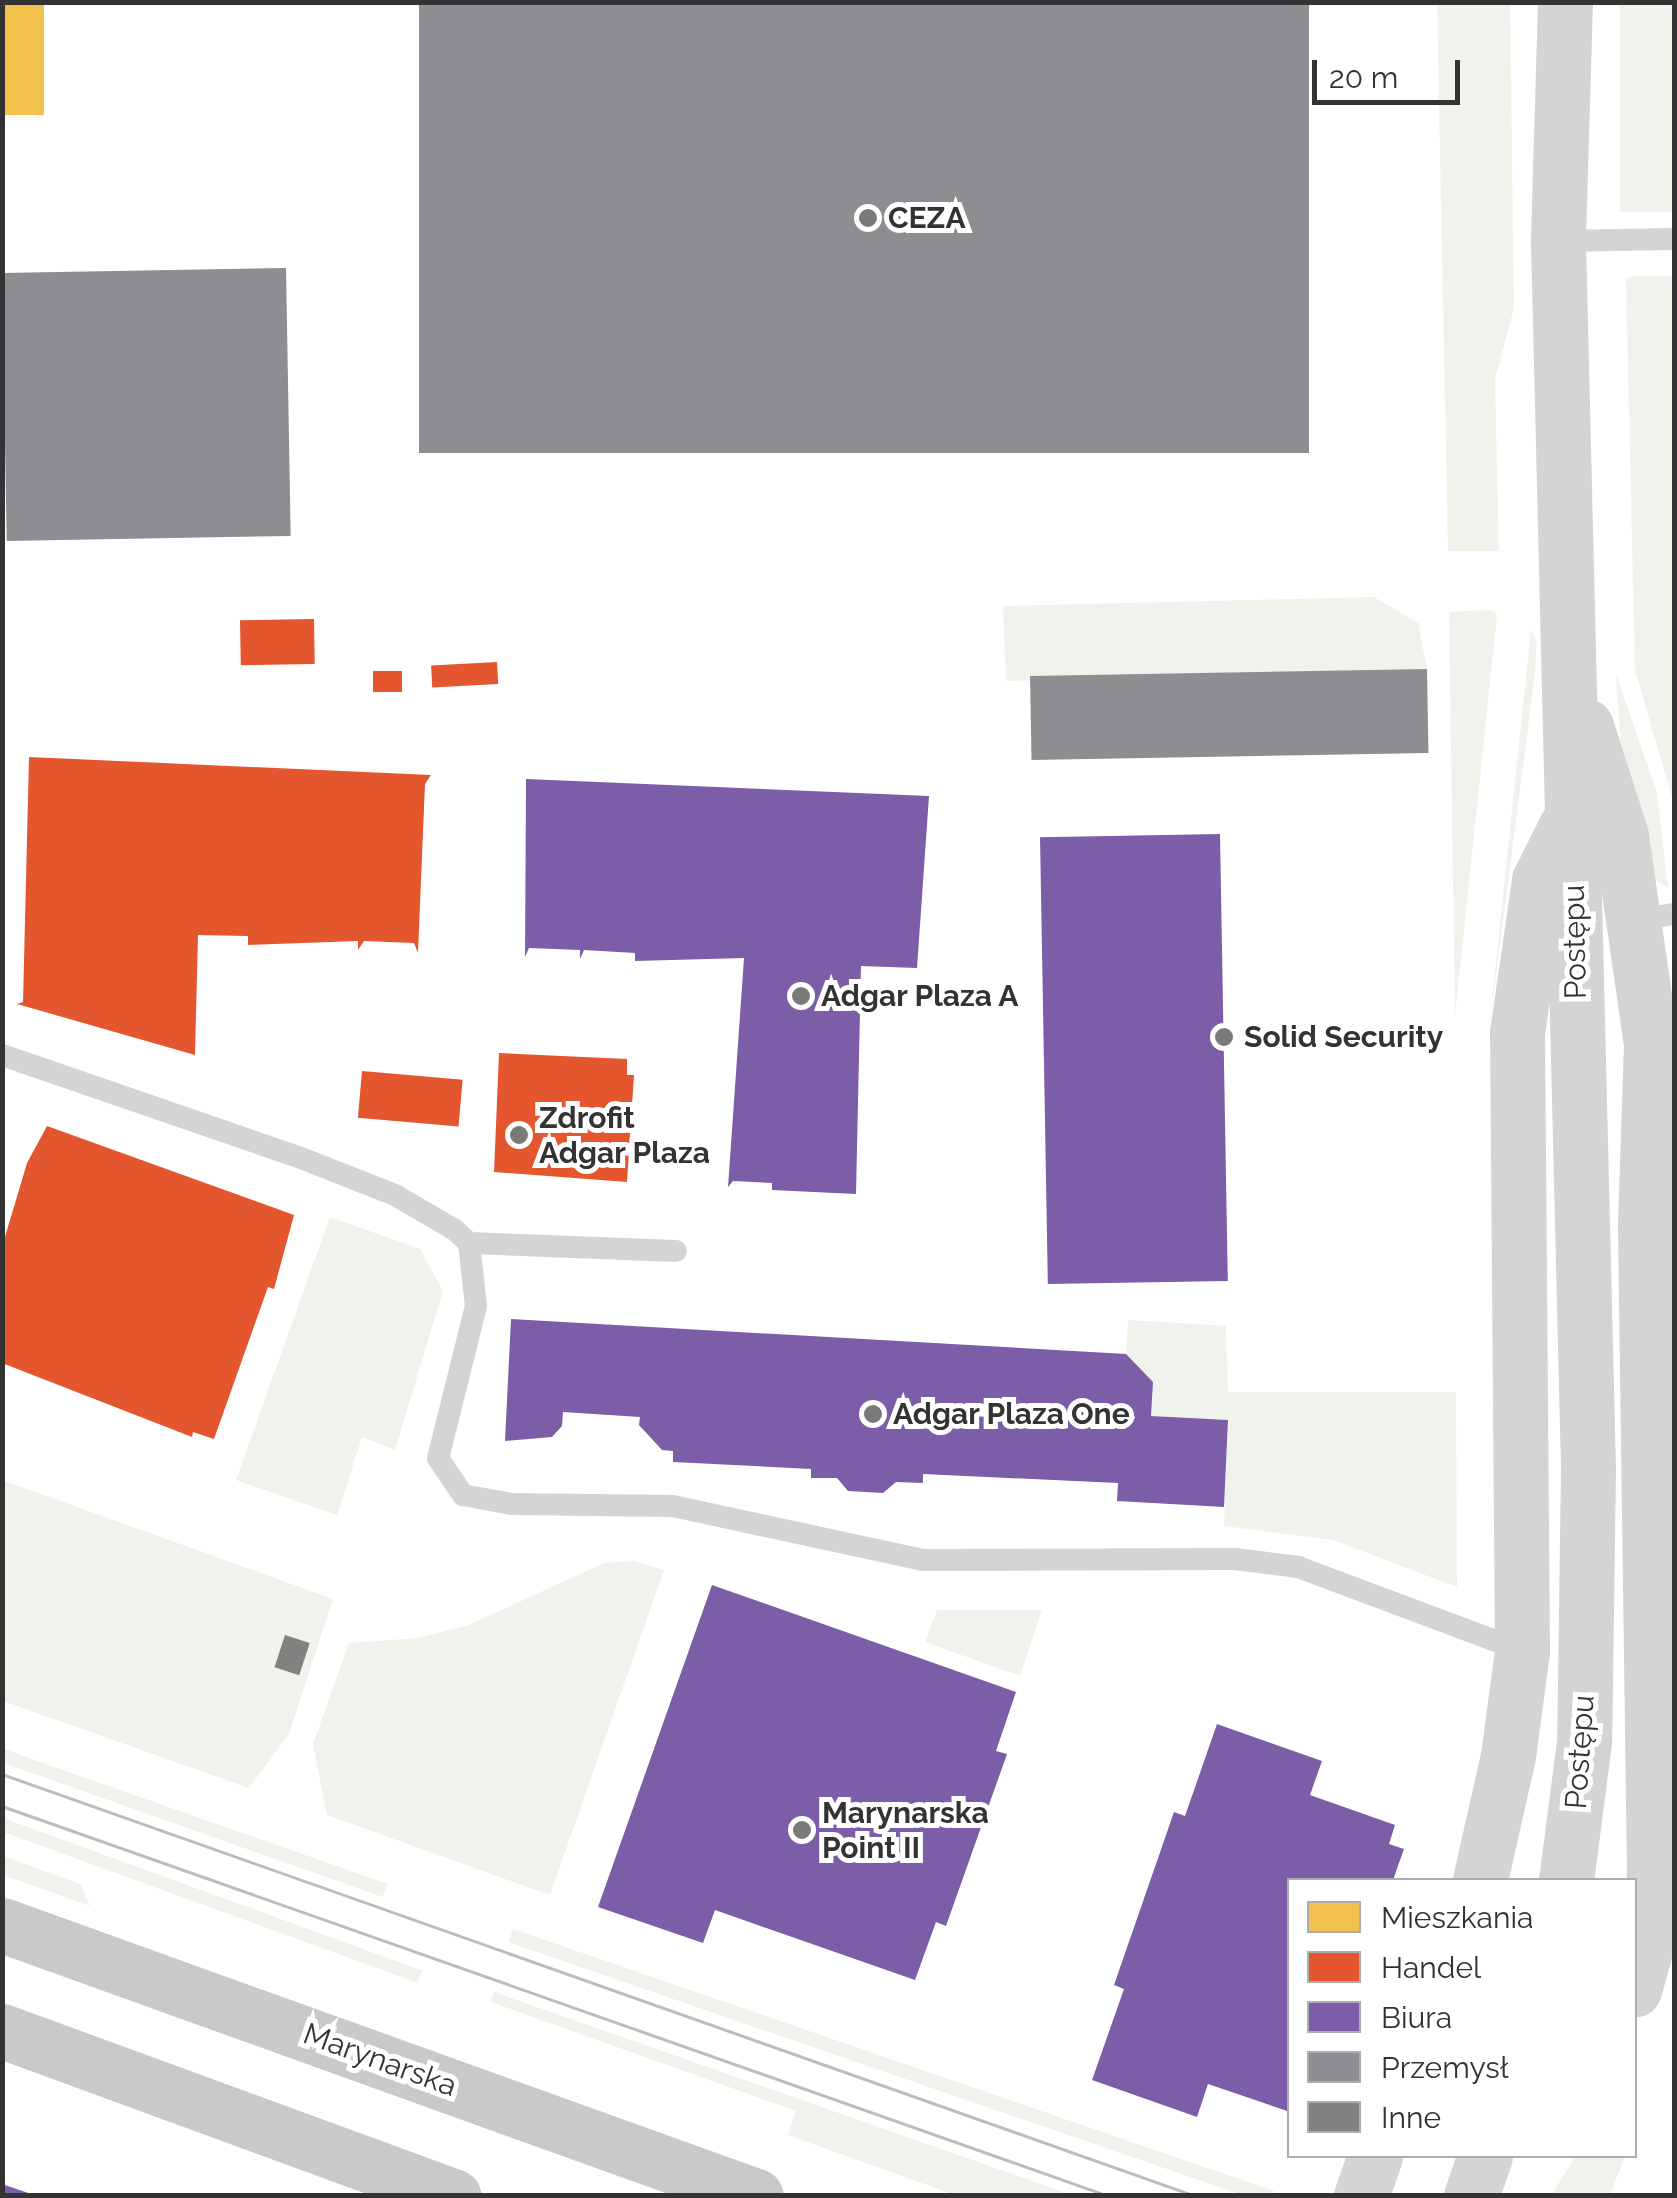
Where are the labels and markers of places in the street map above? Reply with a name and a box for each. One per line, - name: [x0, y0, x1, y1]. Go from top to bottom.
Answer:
- place label: CEZA: [888, 200, 966, 236]
- marker: CEZA: [857, 207, 879, 229]
- place label: Adgar Plaza A: [821, 978, 1020, 1014]
- marker: Adgar Plaza A: [790, 985, 812, 1007]
- place label: Solid Security: [1244, 1019, 1443, 1055]
- marker: Solid Security: [1213, 1026, 1235, 1048]
- place label: Zdrofit Adgar Plaza: [539, 1100, 711, 1170]
- marker: Zdrofit Adgar Plaza: [508, 1124, 530, 1146]
- place label: Adgar Plaza One: [893, 1396, 1130, 1432]
- marker: Adgar Plaza One: [862, 1403, 884, 1425]
- place label: Marynarska Point II: [822, 1795, 989, 1866]
- marker: Marynarska Point II: [791, 1819, 813, 1841]

